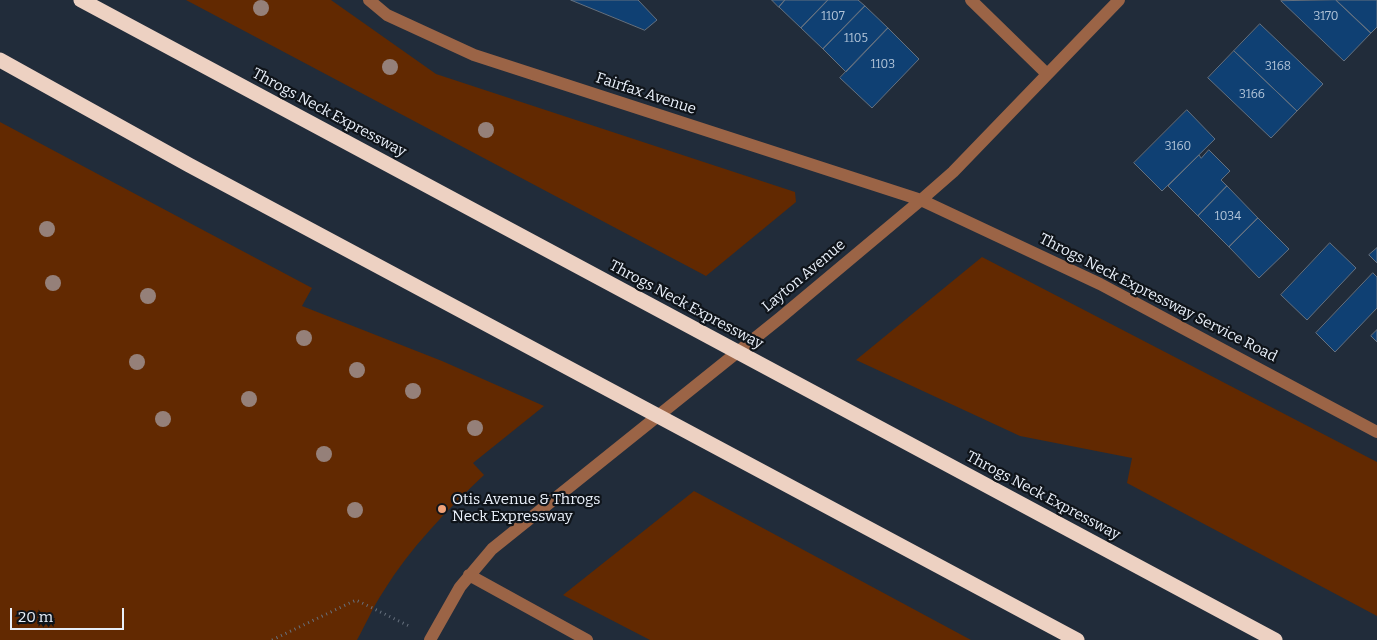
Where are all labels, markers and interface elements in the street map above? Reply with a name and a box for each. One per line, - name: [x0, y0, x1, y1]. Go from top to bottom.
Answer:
- house number: 1107: [821, 10, 845, 24]
- house number: 3170: [1313, 10, 1339, 24]
- house number: 1105: [844, 32, 868, 46]
- house number: 1103: [871, 58, 895, 72]
- house number: 3168: [1265, 60, 1291, 74]
- street label: Throgs Neck Expressway: [249, 65, 409, 161]
- street label: Fairfax Avenue: [594, 69, 698, 119]
- house number: 3166: [1239, 88, 1265, 102]
- house number: 3160: [1165, 140, 1191, 154]
- house number: 1034: [1215, 210, 1241, 224]
- street label: Throgs Neck Expressway Service Road: [1036, 230, 1280, 366]
- street label: Layton Avenue: [759, 236, 849, 316]
- street label: Throgs Neck Expressway: [606, 257, 766, 353]
- street label: Throgs Neck Expressway: [963, 448, 1123, 544]
- place label: Otis Avenue & Throgs Neck Expressway: [452, 491, 600, 526]
- marker: Otis Avenue & Throgs Neck Expressway: [436, 503, 448, 515]
- scale bar: [12, 598, 126, 630]
- text: 20 m: [18, 608, 53, 626]

